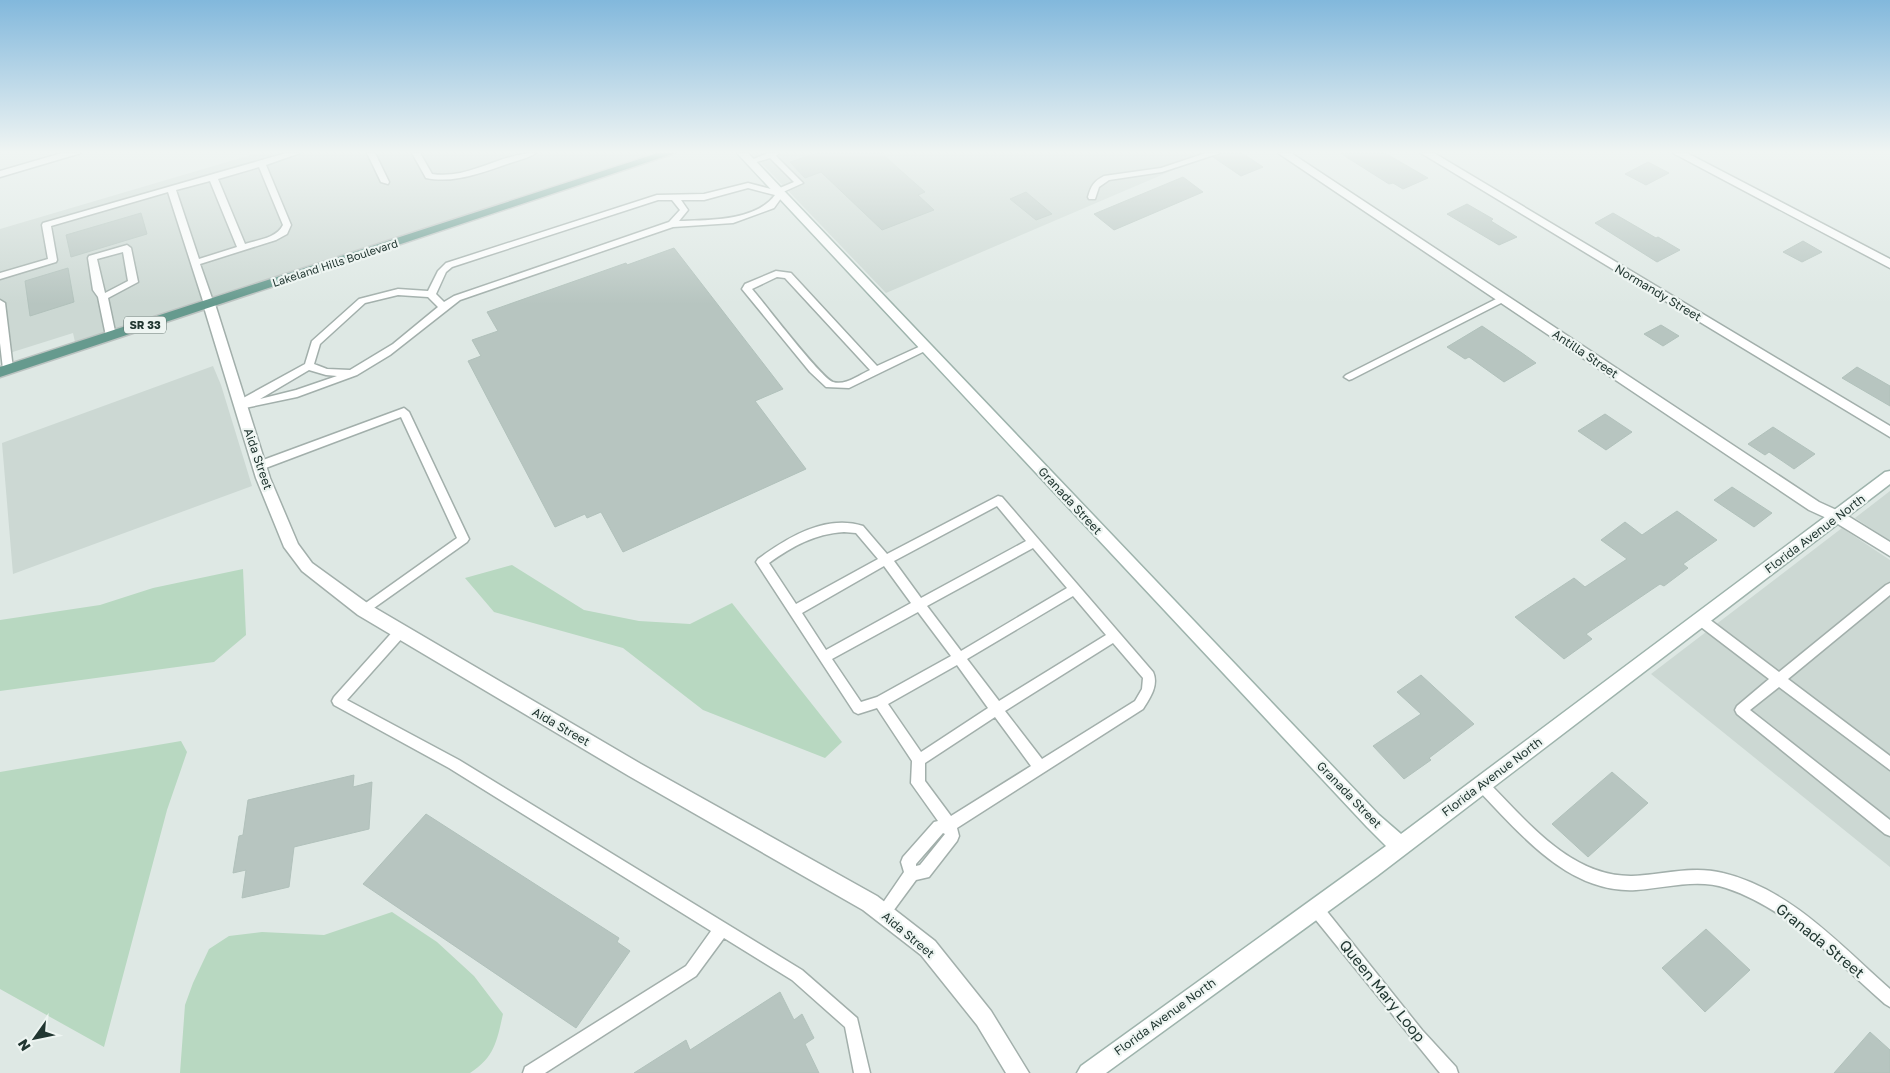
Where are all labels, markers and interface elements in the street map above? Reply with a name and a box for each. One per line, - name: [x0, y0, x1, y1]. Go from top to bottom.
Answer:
- street label: Lakeland Hills Boulevard: [270, 236, 399, 289]
- street label: Normandy Street: [1612, 261, 1704, 324]
- road number: SR 33: [124, 316, 166, 334]
- street label: Antilla Street: [1549, 326, 1621, 381]
- street label: Aida Street: [241, 426, 276, 492]
- street label: Granada Street: [1035, 464, 1106, 538]
- street label: Florida Avenue North: [1762, 491, 1868, 576]
- street label: Aida Street: [530, 704, 593, 749]
- street label: Florida Avenue North: [1439, 734, 1545, 819]
- street label: Granada Street: [1314, 758, 1385, 831]
- street label: Granada Street: [1773, 899, 1868, 981]
- street label: Aida Street: [879, 908, 938, 961]
- street label: Queen Mary Loop: [1336, 936, 1429, 1045]
- street label: Florida Avenue North: [1111, 975, 1218, 1058]
- north arrow: [10, 1013, 60, 1063]
- text: N: [14, 1036, 34, 1054]

